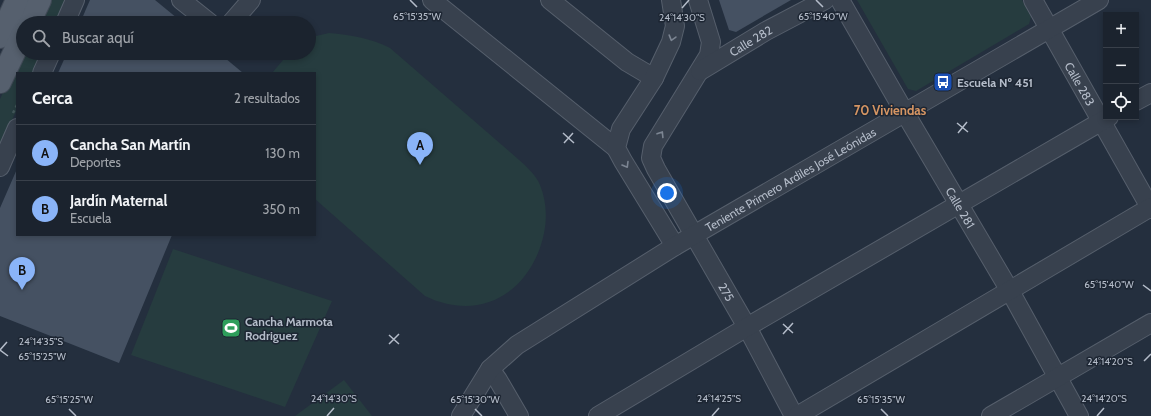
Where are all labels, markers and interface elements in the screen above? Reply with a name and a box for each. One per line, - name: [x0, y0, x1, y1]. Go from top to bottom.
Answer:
- text: 65°15'35"W: [393, 10, 441, 23]
- text: 65°15'40"W: [798, 10, 848, 23]
- text: 24°14'30"S: [659, 11, 705, 24]
- map controls: [1103, 12, 1139, 120]
- button: +: [1103, 12, 1139, 48]
- search box: [16, 16, 316, 60]
- street label: Calle 282: [726, 22, 774, 59]
- icon: search: [30, 27, 52, 49]
- text: Buscar aquí: [62, 29, 134, 47]
- one-way arrow: [668, 34, 677, 41]
- button: −: [1103, 48, 1139, 84]
- street label: Calle 283: [1062, 59, 1098, 108]
- bus stop icon: Escuela Nº 451: [932, 71, 954, 93]
- place label: Escuela Nº 451: [957, 75, 1033, 90]
- button: locate: [1103, 84, 1139, 120]
- text: Cerca: [32, 88, 73, 108]
- text: 2 resultados: [234, 90, 300, 106]
- district label: 70 Viviendas: [854, 102, 927, 118]
- street label: Teniente Primero Ardiles José Leónidas: [702, 124, 878, 235]
- one-way arrow: [656, 131, 663, 138]
- pin: A: [407, 132, 433, 165]
- text: Cancha San Martín: [70, 136, 191, 154]
- text: A: [41, 145, 49, 161]
- text: 130 m: [265, 145, 300, 161]
- text: Deportes: [70, 154, 121, 170]
- one-way arrow: [621, 161, 628, 168]
- your location: [657, 183, 677, 203]
- street label: Calle 281: [943, 184, 979, 231]
- text: Jardín Maternal: [70, 192, 167, 210]
- text: B: [41, 201, 49, 217]
- text: 350 m: [263, 201, 300, 217]
- text: Escuela: [70, 210, 111, 226]
- pin: B: [9, 257, 35, 290]
- text: 65°15'40"W: [1084, 278, 1134, 291]
- street label: 275: [716, 280, 738, 304]
- place label: Cancha Marmota Rodriguez: [245, 314, 333, 343]
- sports icon: Cancha Marmota Rodriguez: [220, 317, 242, 339]
- text: 24°14'35"S: [19, 335, 63, 348]
- text: 65°15'25"W: [18, 350, 66, 363]
- text: 24°14'20"S: [1087, 355, 1133, 368]
- text: 24°14'30"S: [311, 392, 357, 405]
- text: 24°14'25"S: [697, 392, 741, 405]
- text: 24°14'20"S: [1081, 392, 1127, 405]
- text: 65°15'25"W: [45, 393, 93, 406]
- text: 65°15'30"W: [450, 393, 500, 406]
- text: 65°15'35"W: [857, 393, 905, 406]

